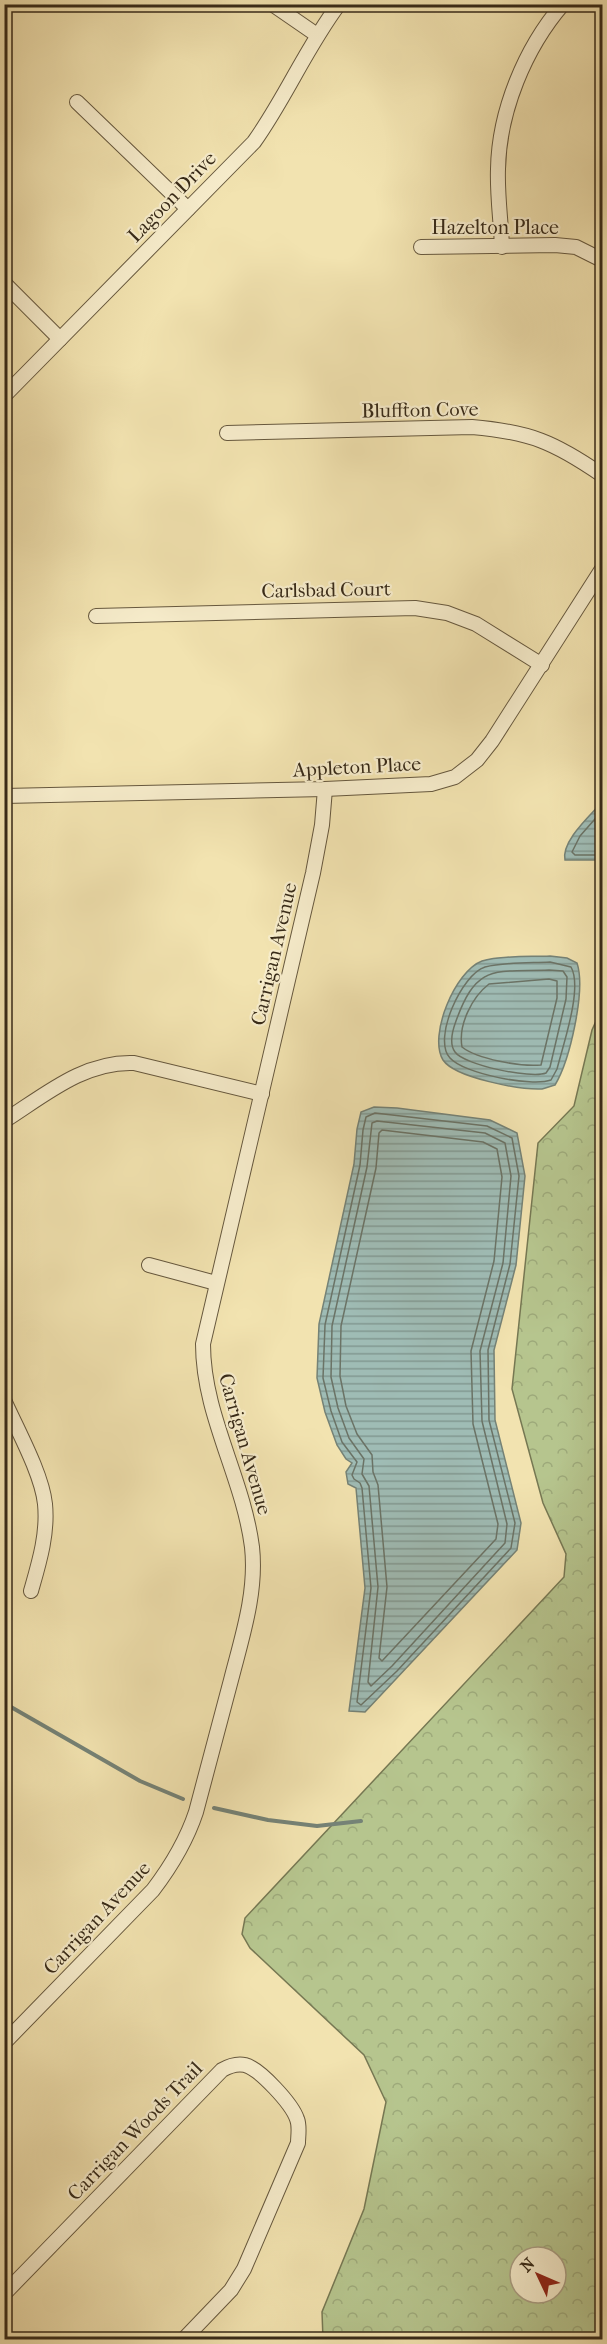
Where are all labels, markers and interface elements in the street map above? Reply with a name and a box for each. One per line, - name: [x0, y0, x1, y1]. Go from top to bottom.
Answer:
- street label: Lagoon Drive: [123, 147, 221, 247]
- street label: Hazelton Place: [431, 216, 559, 239]
- street label: Bluffton Cove: [361, 397, 479, 423]
- street label: Carlsbad Court: [261, 577, 391, 603]
- street label: Appleton Place: [291, 752, 422, 782]
- street label: Carrigan Avenue: [246, 880, 302, 1028]
- street label: Carrigan Avenue: [214, 1371, 276, 1517]
- street label: Carrigan Avenue: [39, 1857, 155, 1979]
- street label: Carrigan Woods Trail: [63, 2057, 207, 2205]
- north arrow: [508, 2245, 568, 2305]
- text: N: [517, 2253, 539, 2276]

